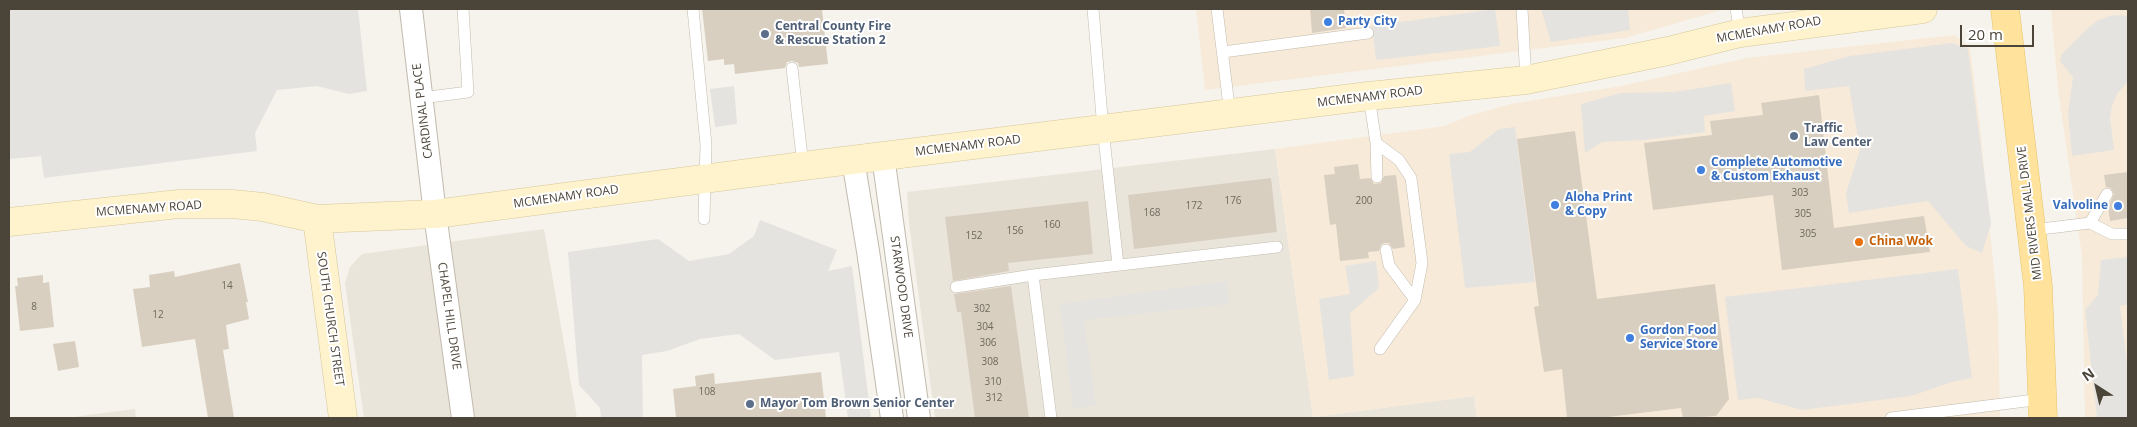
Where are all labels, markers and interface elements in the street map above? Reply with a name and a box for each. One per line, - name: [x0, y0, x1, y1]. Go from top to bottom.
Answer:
- street label: MCMENAMY ROAD: [1716, 14, 1822, 46]
- place label: Party City: [1338, 15, 1397, 29]
- scale bar: [1962, 15, 2036, 47]
- marker: Party City: [1322, 16, 1334, 28]
- place label: Central County Fire & Rescue Station 2: [775, 20, 891, 48]
- text: 20 m: [1968, 24, 2003, 44]
- marker: Central County Fire & Rescue Station 2: [759, 28, 771, 40]
- street label: CARDINAL PLACE: [410, 63, 436, 159]
- street label: MCMENAMY ROAD: [1316, 83, 1424, 111]
- place label: Traffic Law Center: [1804, 122, 1872, 150]
- marker: Traffic Law Center: [1788, 130, 1800, 142]
- street label: MCMENAMY ROAD: [914, 132, 1022, 160]
- street label: MID RIVERS MALL DRIVE: [2015, 145, 2045, 281]
- place label: Complete Automotive & Custom Exhaust: [1711, 156, 1842, 184]
- marker: Complete Automotive & Custom Exhaust: [1695, 164, 1707, 176]
- street label: MCMENAMY ROAD: [512, 182, 620, 212]
- house number: 303: [1791, 187, 1809, 199]
- place label: Aloha Print & Copy: [1565, 191, 1632, 219]
- house number: 176: [1224, 195, 1242, 207]
- house number: 200: [1355, 195, 1373, 207]
- street label: MCMENAMY ROAD: [96, 198, 202, 220]
- marker: Aloha Print & Copy: [1549, 199, 1561, 211]
- place label: Valvoline: [2053, 199, 2108, 213]
- house number: 172: [1185, 200, 1203, 212]
- marker: Valvoline: [2112, 200, 2124, 212]
- house number: 168: [1143, 207, 1161, 219]
- house number: 305: [1794, 208, 1812, 220]
- house number: 160: [1043, 219, 1061, 231]
- house number: 156: [1006, 225, 1024, 237]
- house number: 305: [1799, 228, 1817, 240]
- house number: 152: [965, 230, 983, 242]
- street label: STARWOOD DRIVE: [887, 235, 915, 339]
- place label: China Wok: [1869, 235, 1933, 249]
- marker: China Wok: [1853, 236, 1865, 248]
- street label: SOUTH CHURCH STREET: [313, 251, 347, 387]
- street label: CHAPEL HILL DRIVE: [434, 261, 464, 371]
- house number: 14: [221, 280, 233, 292]
- house number: 8: [31, 301, 37, 313]
- house number: 302: [973, 303, 991, 315]
- house number: 12: [152, 309, 164, 321]
- house number: 304: [976, 321, 994, 333]
- place label: Gordon Food Service Store: [1640, 324, 1718, 352]
- marker: Gordon Food Service Store: [1624, 332, 1636, 344]
- house number: 306: [979, 337, 997, 349]
- house number: 308: [981, 356, 999, 368]
- north arrow: [2072, 362, 2122, 412]
- text: N: [2078, 363, 2098, 385]
- house number: 310: [984, 376, 1002, 388]
- house number: 108: [698, 386, 716, 398]
- house number: 312: [985, 392, 1003, 404]
- place label: Mayor Tom Brown Senior Center: [760, 397, 954, 411]
- marker: Mayor Tom Brown Senior Center: [744, 398, 756, 410]

